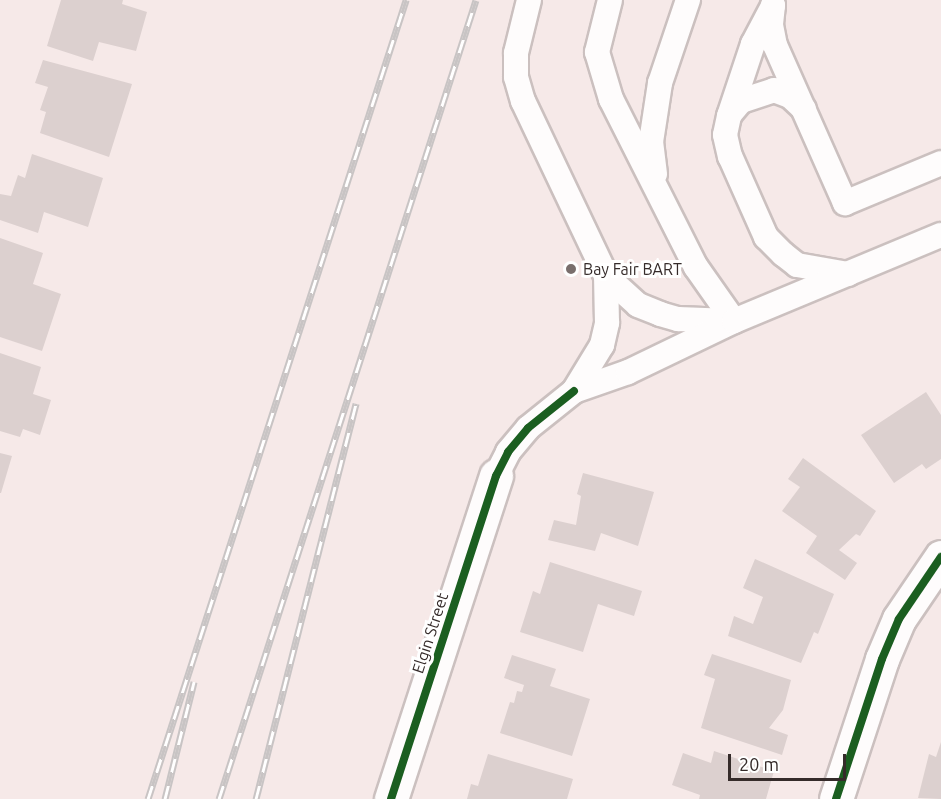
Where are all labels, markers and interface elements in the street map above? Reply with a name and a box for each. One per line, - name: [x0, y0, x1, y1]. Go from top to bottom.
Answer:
- place label: Bay Fair BART: [583, 259, 682, 279]
- marker: Bay Fair BART: [564, 262, 578, 276]
- street label: Elgin Street: [408, 590, 452, 676]
- scale bar: [731, 742, 850, 780]
- text: 20 m: [739, 754, 779, 774]

